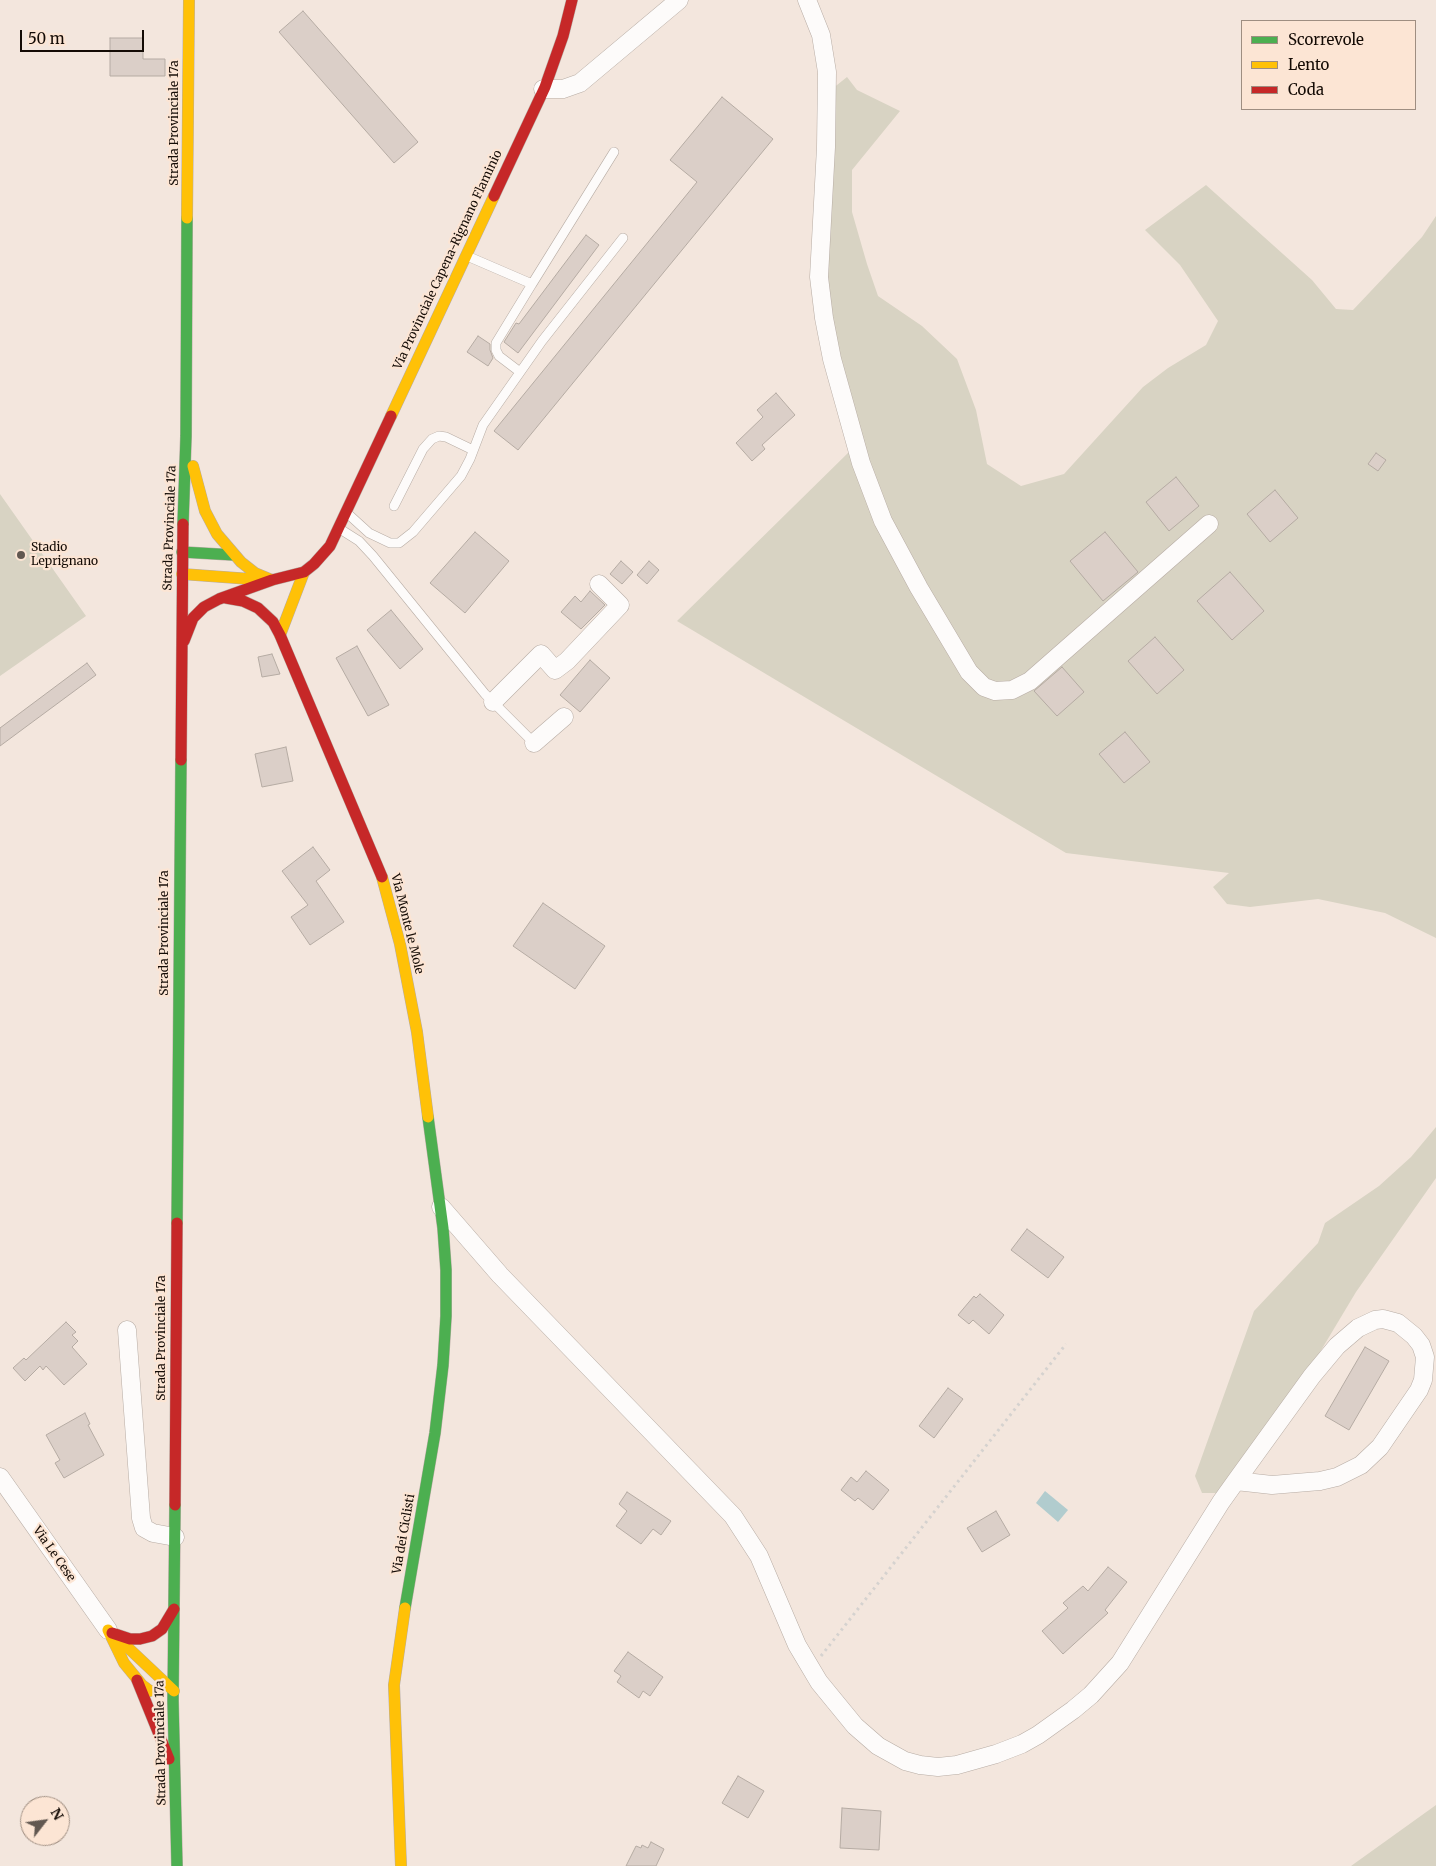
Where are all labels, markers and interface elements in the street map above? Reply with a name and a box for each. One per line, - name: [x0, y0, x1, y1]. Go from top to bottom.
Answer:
- scale bar: [22, 20, 146, 52]
- legend: [1241, 20, 1416, 110]
- text: 50 m: [28, 29, 65, 48]
- text: Scorrevole: [1288, 30, 1364, 49]
- text: Lento: [1288, 55, 1329, 74]
- street label: Strada Provinciale 17a: [168, 60, 182, 186]
- text: Coda: [1288, 80, 1324, 99]
- street label: Via Provinciale Capena-Rignano Flaminio: [391, 148, 505, 372]
- street label: Strada Provinciale 17a: [161, 465, 179, 591]
- place label: Stadio Leprignano: [31, 541, 98, 569]
- marker: Stadio Leprignano: [15, 549, 27, 561]
- street label: Strada Provinciale 17a: [158, 870, 172, 996]
- street label: Via Monte le Mole: [388, 872, 426, 976]
- street label: Strada Provinciale 17a: [155, 1275, 169, 1401]
- street label: Via dei Ciclisti: [390, 1493, 418, 1575]
- street label: Via Le Cese: [30, 1524, 78, 1584]
- street label: Strada Provinciale 17a: [153, 1680, 169, 1806]
- north arrow: [20, 1796, 70, 1846]
- text: N: [47, 1805, 68, 1823]

